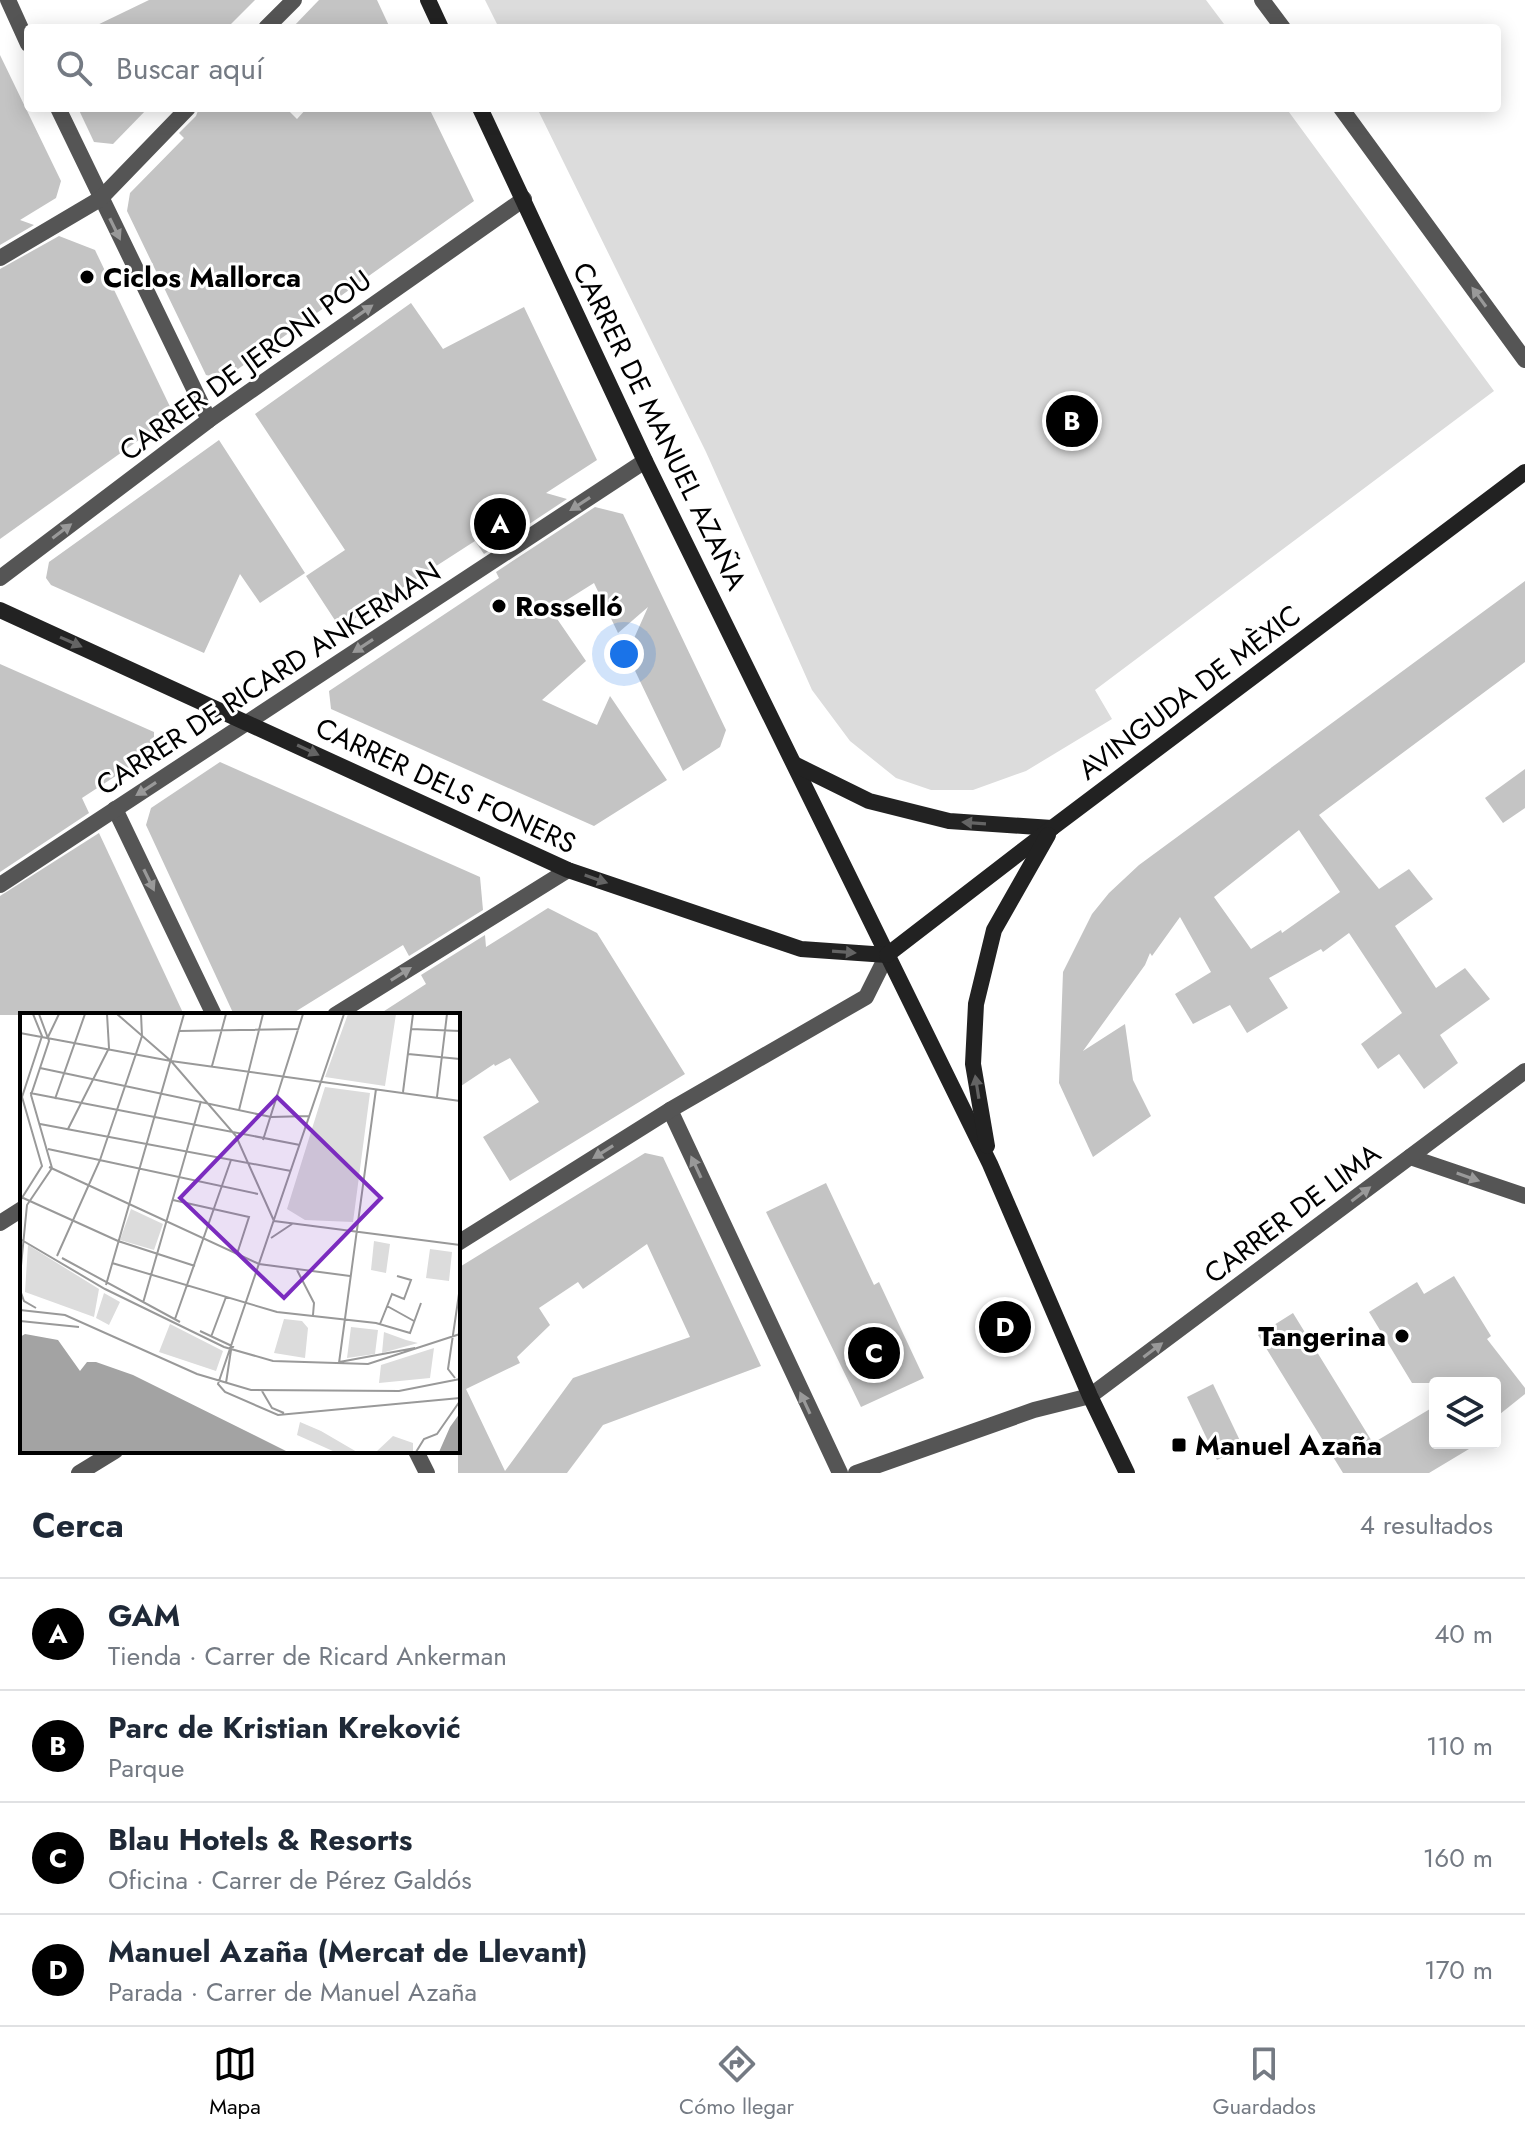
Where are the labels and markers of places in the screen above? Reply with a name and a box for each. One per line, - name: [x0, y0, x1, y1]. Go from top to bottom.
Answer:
- place label: Ciclos Mallorca: [103, 257, 301, 298]
- marker: Ciclos Mallorca: [78, 268, 96, 286]
- pin: B: [1046, 391, 1098, 451]
- pin: A: [474, 494, 526, 554]
- place label: Rosselló: [515, 586, 623, 627]
- marker: Rosselló: [490, 597, 508, 615]
- pin: D: [979, 1297, 1031, 1357]
- place label: Tangerina: [1258, 1316, 1386, 1357]
- pin: C: [848, 1323, 900, 1383]
- marker: Tangerina: [1393, 1327, 1411, 1345]
- place label: Manuel Azaña: [1195, 1425, 1382, 1466]
- marker: Manuel Azaña: [1170, 1436, 1188, 1454]

